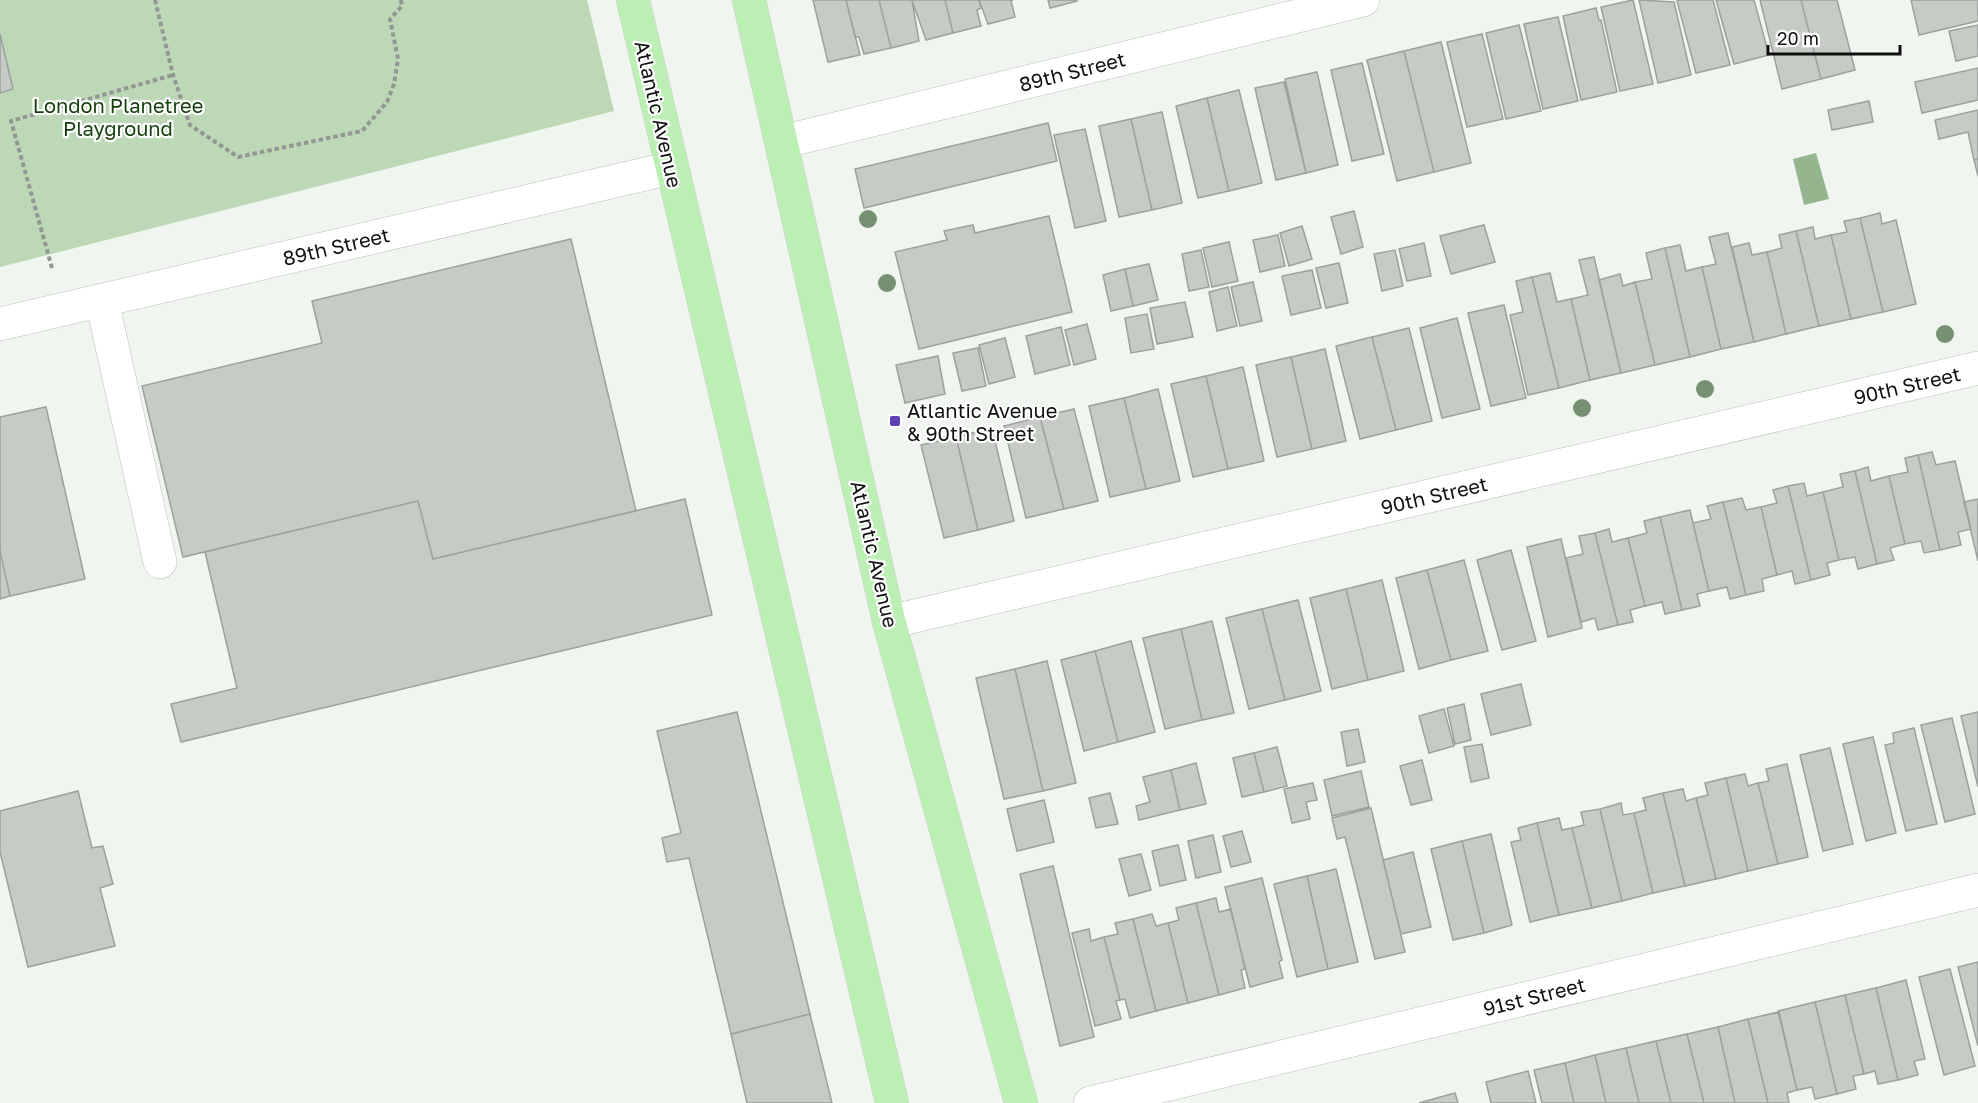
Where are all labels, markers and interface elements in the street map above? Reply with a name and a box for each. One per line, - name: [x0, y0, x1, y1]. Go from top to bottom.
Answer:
- scale bar: [1768, 18, 1900, 56]
- text: 20 m: [1777, 27, 1819, 49]
- street label: Atlantic Avenue: [630, 38, 688, 190]
- street label: 89th Street: [1016, 46, 1128, 96]
- park label: London Planetree Playground: [33, 93, 203, 140]
- street label: 89th Street: [280, 222, 392, 270]
- street label: 90th Street: [1851, 361, 1963, 409]
- place label: Atlantic Avenue & 90th Street: [907, 398, 1057, 445]
- marker: Atlantic Avenue & 90th Street: [888, 414, 902, 428]
- street label: 90th Street: [1378, 471, 1490, 519]
- street label: Atlantic Avenue: [846, 478, 904, 630]
- street label: 91st Street: [1480, 972, 1588, 1020]

